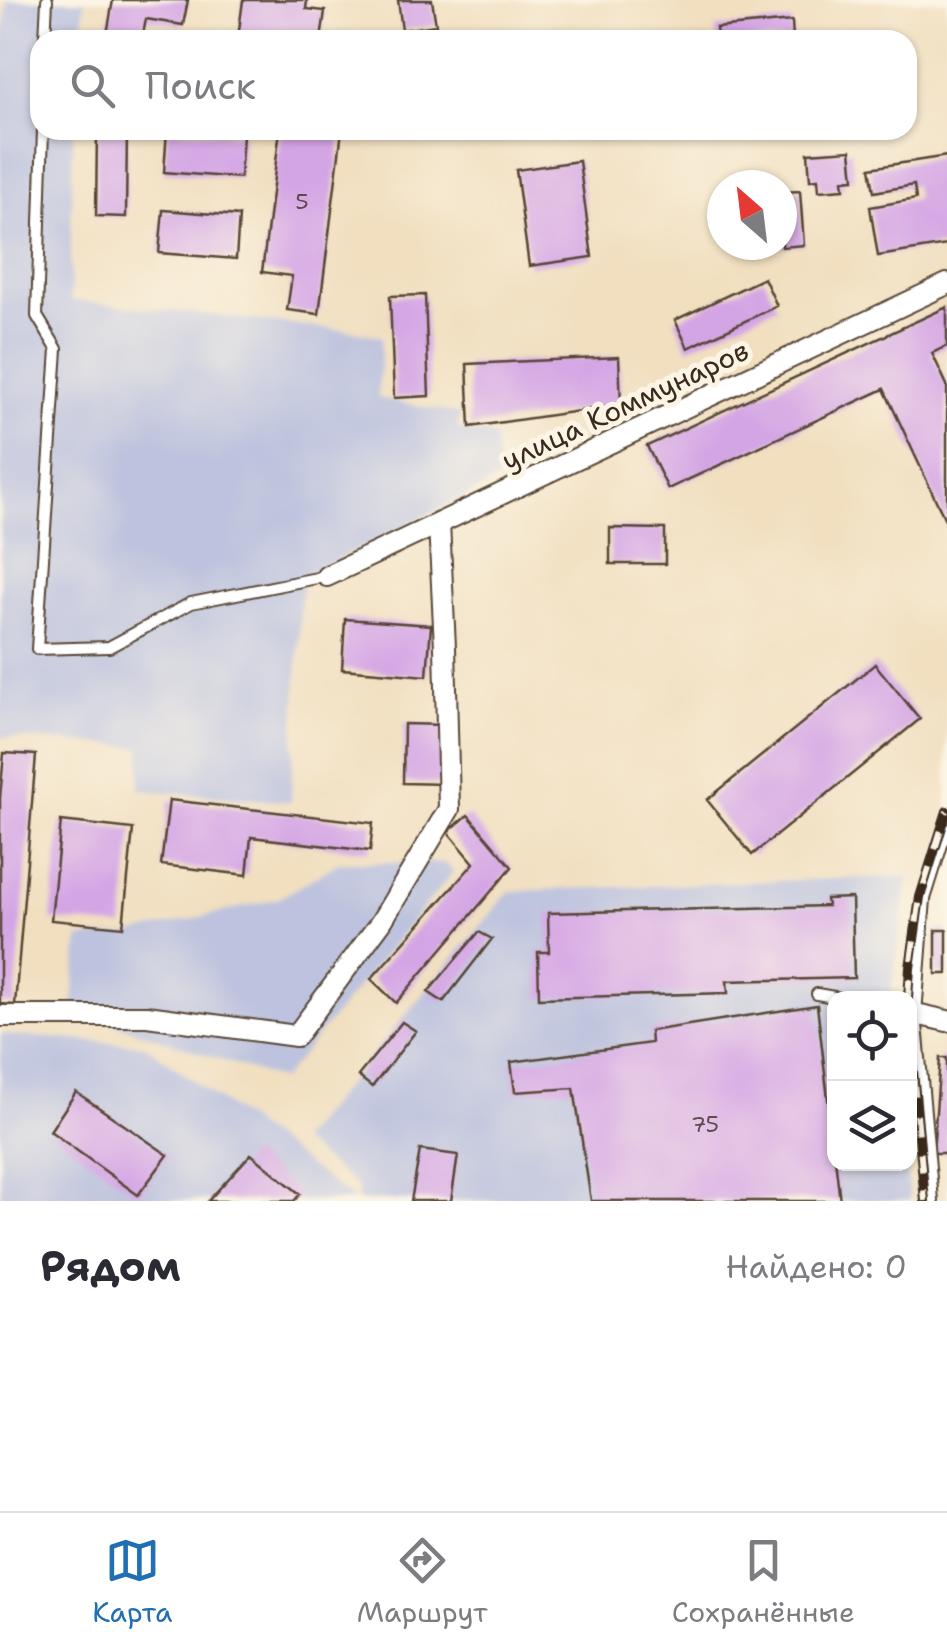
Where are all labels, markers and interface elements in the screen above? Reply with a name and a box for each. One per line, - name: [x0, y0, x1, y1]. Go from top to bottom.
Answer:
- search box: [30, 30, 917, 140]
- icon: search: [65, 58, 120, 113]
- text: Поиск: [145, 60, 256, 111]
- north arrow: [707, 170, 797, 260]
- house number: 5: [295, 187, 309, 216]
- street label: улица Коммунаров: [495, 331, 755, 479]
- map controls: [827, 991, 917, 1171]
- button: locate: [827, 991, 917, 1081]
- button: layers: [827, 1081, 917, 1171]
- house number: 75: [691, 1110, 719, 1139]
- text: Рядом: [40, 1238, 181, 1294]
- text: Найдено: 0: [726, 1245, 907, 1288]
- tab: Карта: [92, 1533, 172, 1631]
- tab: Маршрут: [357, 1533, 487, 1631]
- tab: Сохранённые: [672, 1533, 855, 1631]

